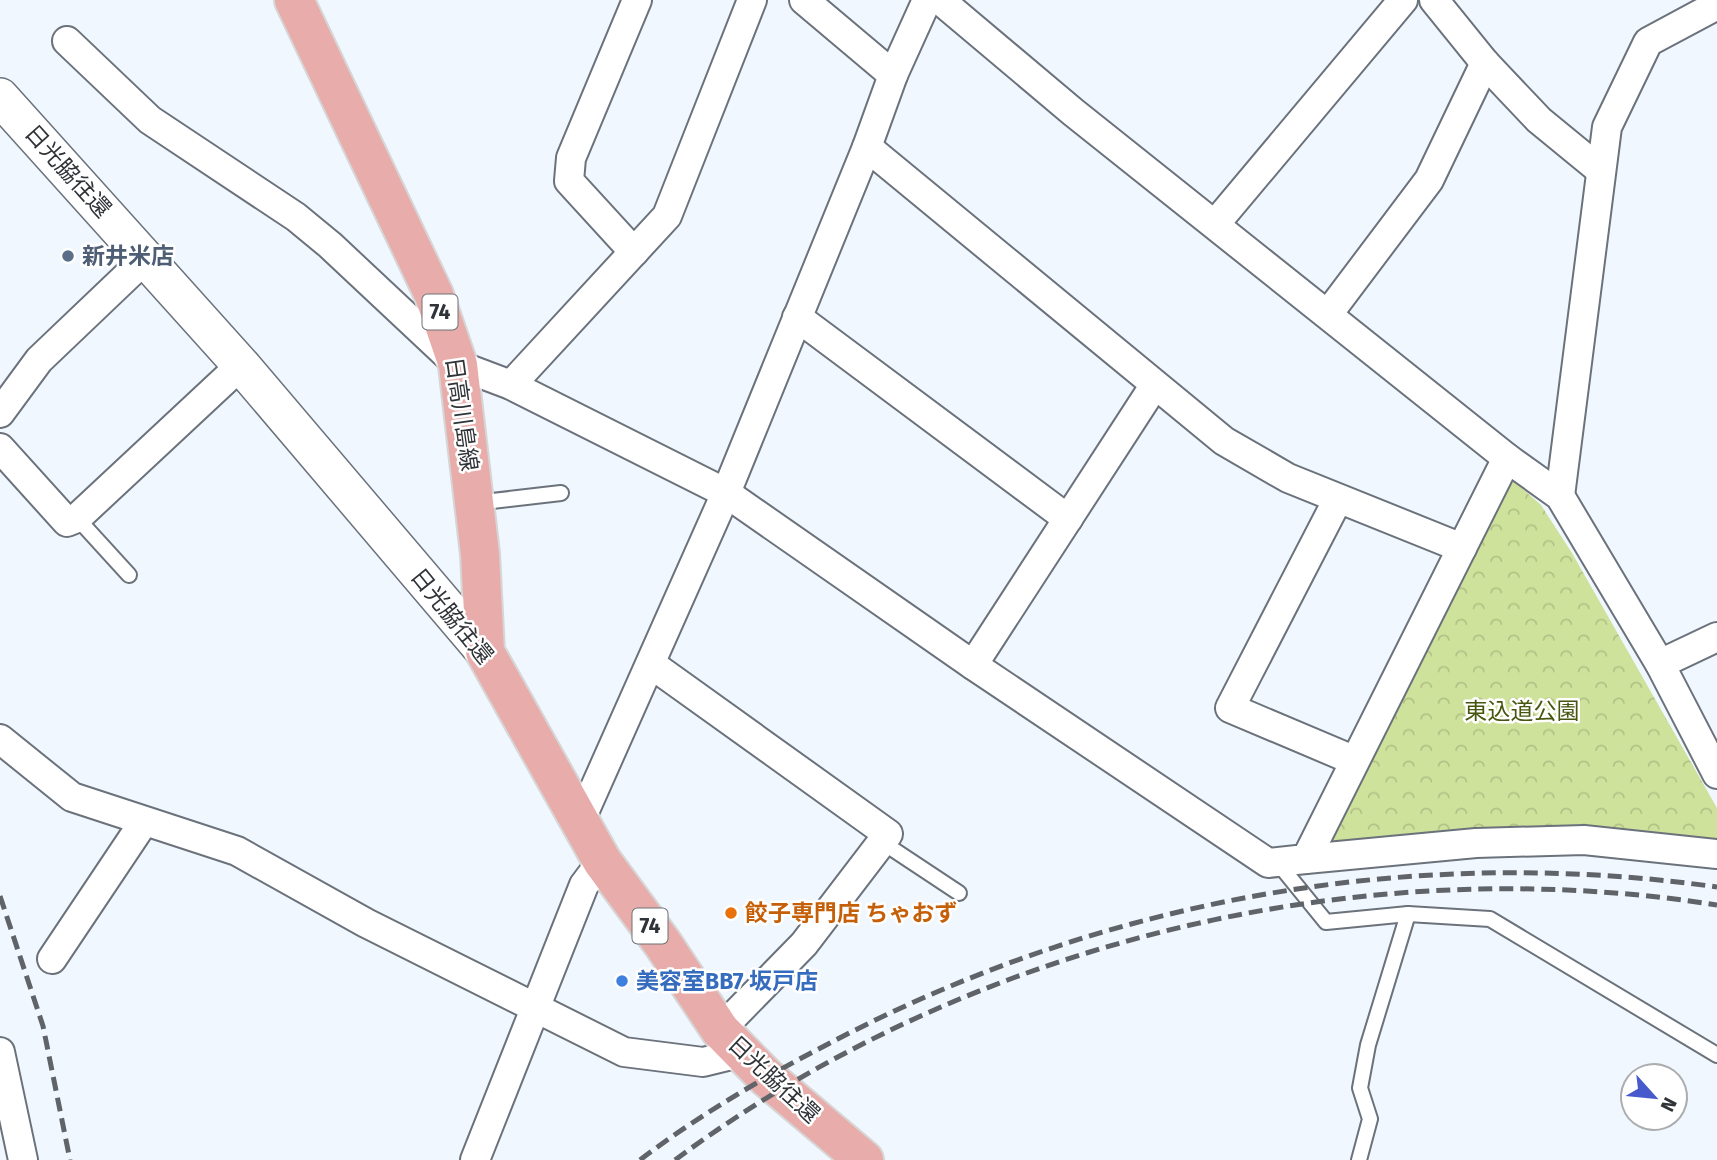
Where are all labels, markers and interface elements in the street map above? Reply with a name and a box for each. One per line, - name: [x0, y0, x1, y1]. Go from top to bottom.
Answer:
- street label: 日光脇往還: [19, 119, 117, 223]
- place label: 新井米店: [82, 242, 174, 270]
- marker: 新井米店: [60, 248, 76, 264]
- road number: 74: [422, 294, 458, 330]
- street label: 日高川島線: [440, 355, 484, 473]
- street label: 日光脇往還: [405, 563, 499, 669]
- park label: 東込道公園: [1465, 697, 1580, 725]
- place label: 餃子専門店 ちゃおず: [745, 899, 957, 927]
- marker: 餃子専門店 ちゃおず: [723, 905, 739, 921]
- road number: 74: [632, 908, 668, 944]
- place label: 美容室BB7 坂戸店: [636, 967, 818, 995]
- marker: 美容室BB7 坂戸店: [614, 973, 630, 989]
- street label: 日光脇往還: [722, 1030, 826, 1128]
- north arrow: [1619, 1062, 1689, 1132]
- text: N: [1656, 1094, 1682, 1115]

